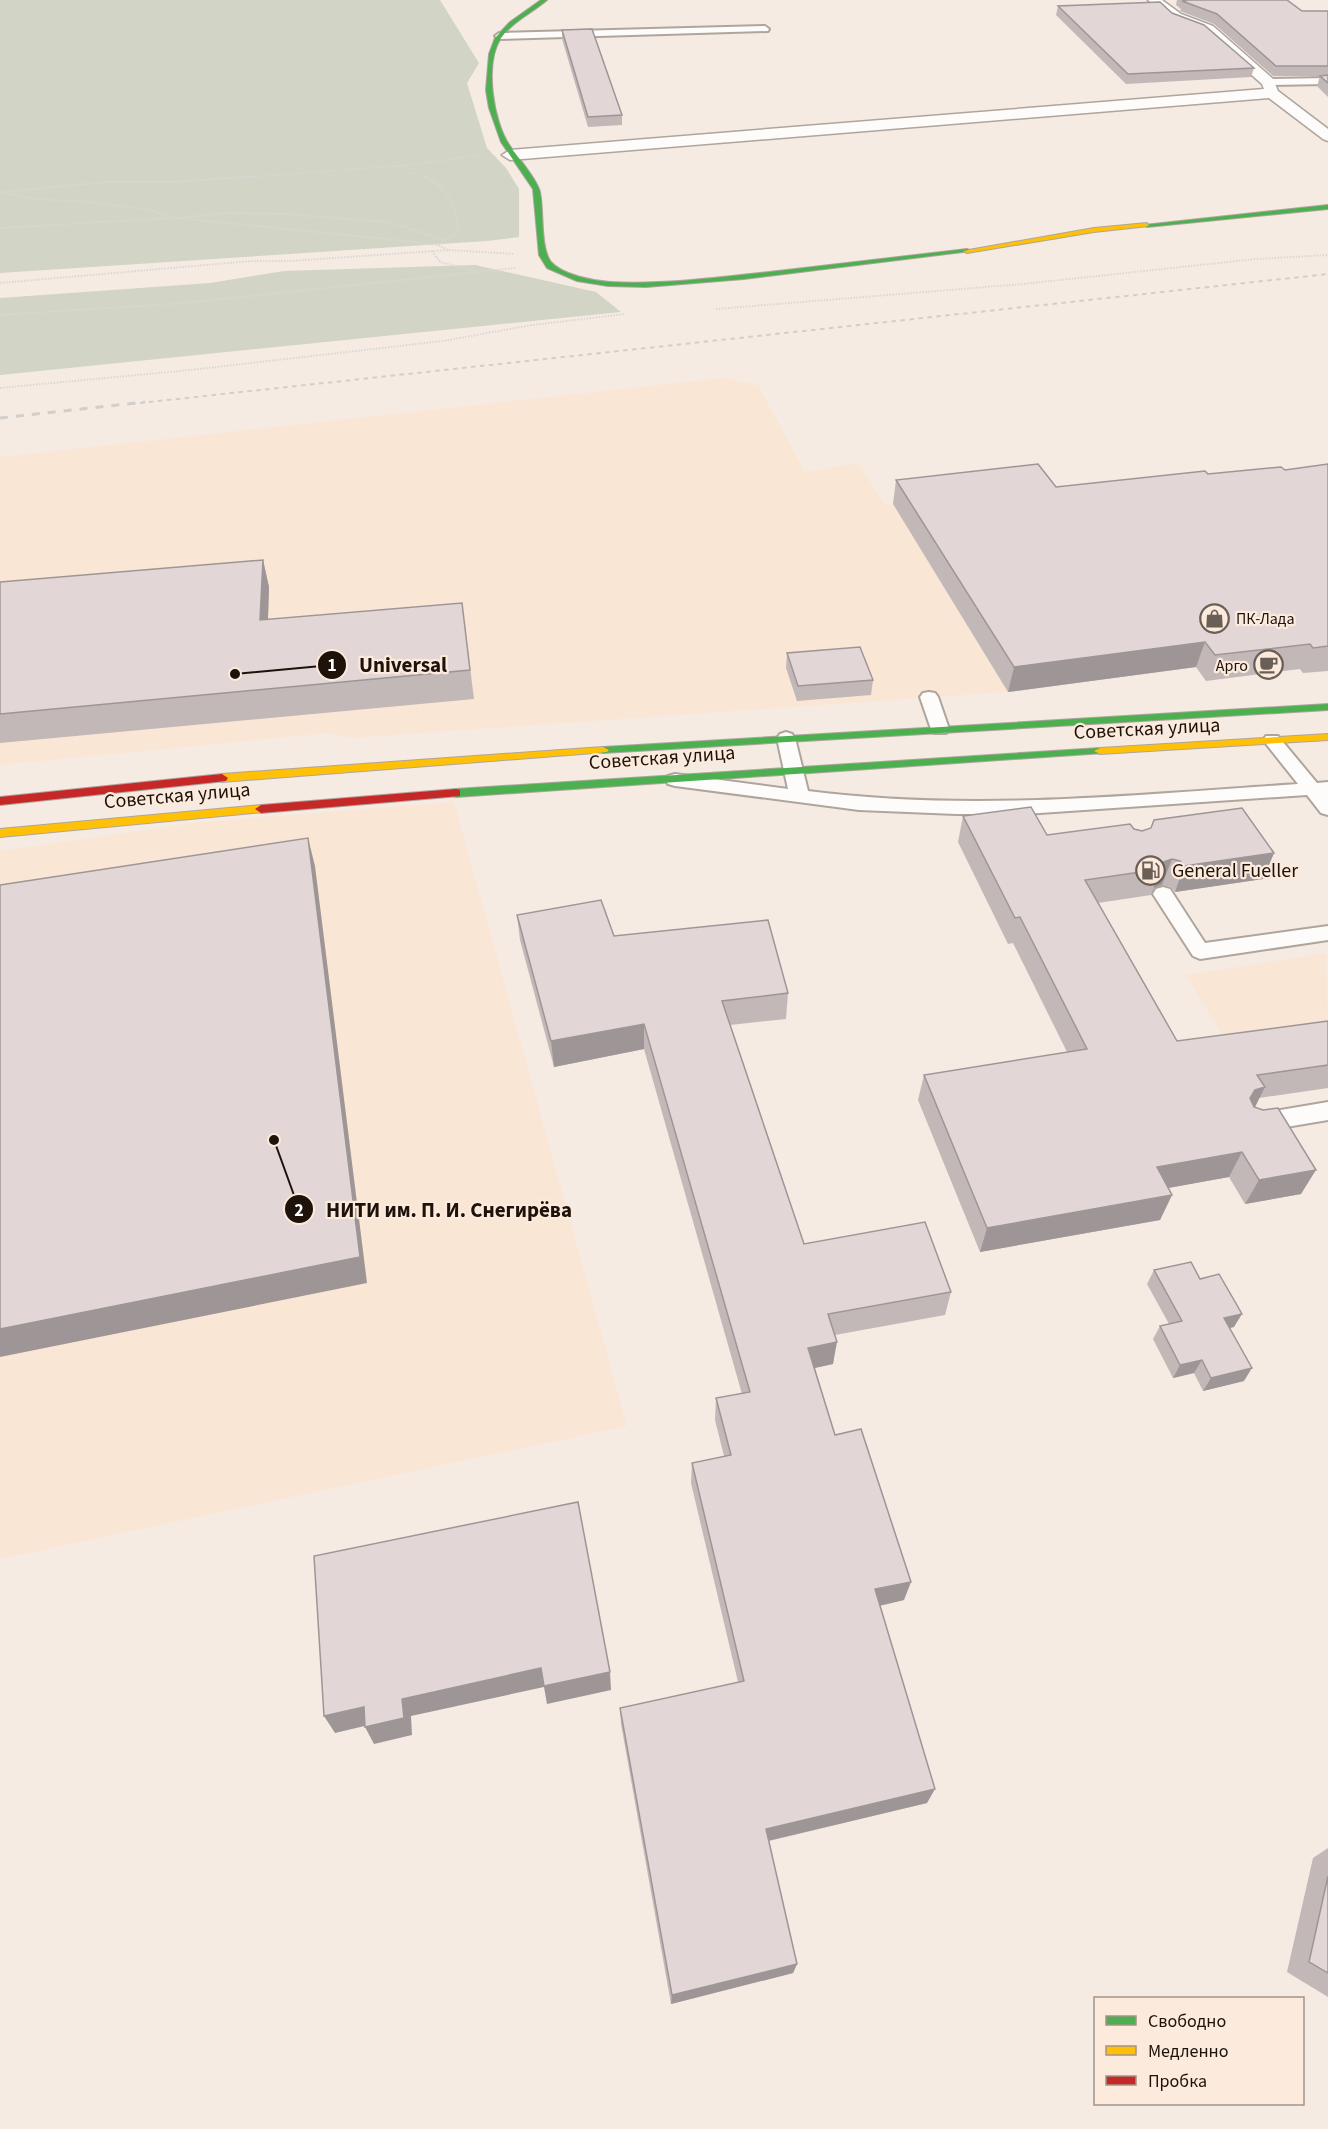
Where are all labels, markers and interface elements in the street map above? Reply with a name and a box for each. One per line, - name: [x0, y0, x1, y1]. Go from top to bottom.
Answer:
- shop icon: ПК-Лада: [1199, 602, 1231, 634]
- place label: ПК-Лада: [1236, 608, 1294, 630]
- callout: Universal: [317, 646, 459, 685]
- cafe icon: Арго: [1253, 649, 1285, 681]
- text: Universal: [359, 650, 447, 680]
- text: 1: [327, 653, 337, 678]
- place label: Арго: [1216, 655, 1248, 677]
- street label: Советская улица: [1073, 711, 1221, 747]
- street label: Советская улица: [588, 739, 736, 777]
- street label: Советская улица: [103, 776, 251, 816]
- fuel station icon: General Fueller: [1135, 854, 1167, 886]
- place label: General Fueller: [1172, 857, 1298, 885]
- callout: НИТИ им. П. И. Снегирёва: [284, 1190, 584, 1229]
- text: НИТИ им. П. И. Снегирёва: [326, 1195, 572, 1225]
- text: 2: [294, 1198, 304, 1223]
- legend: [1094, 1997, 1304, 2105]
- text: Свободно: [1148, 2009, 1226, 2034]
- text: Медленно: [1148, 2039, 1228, 2064]
- text: Пробка: [1148, 2069, 1207, 2094]

